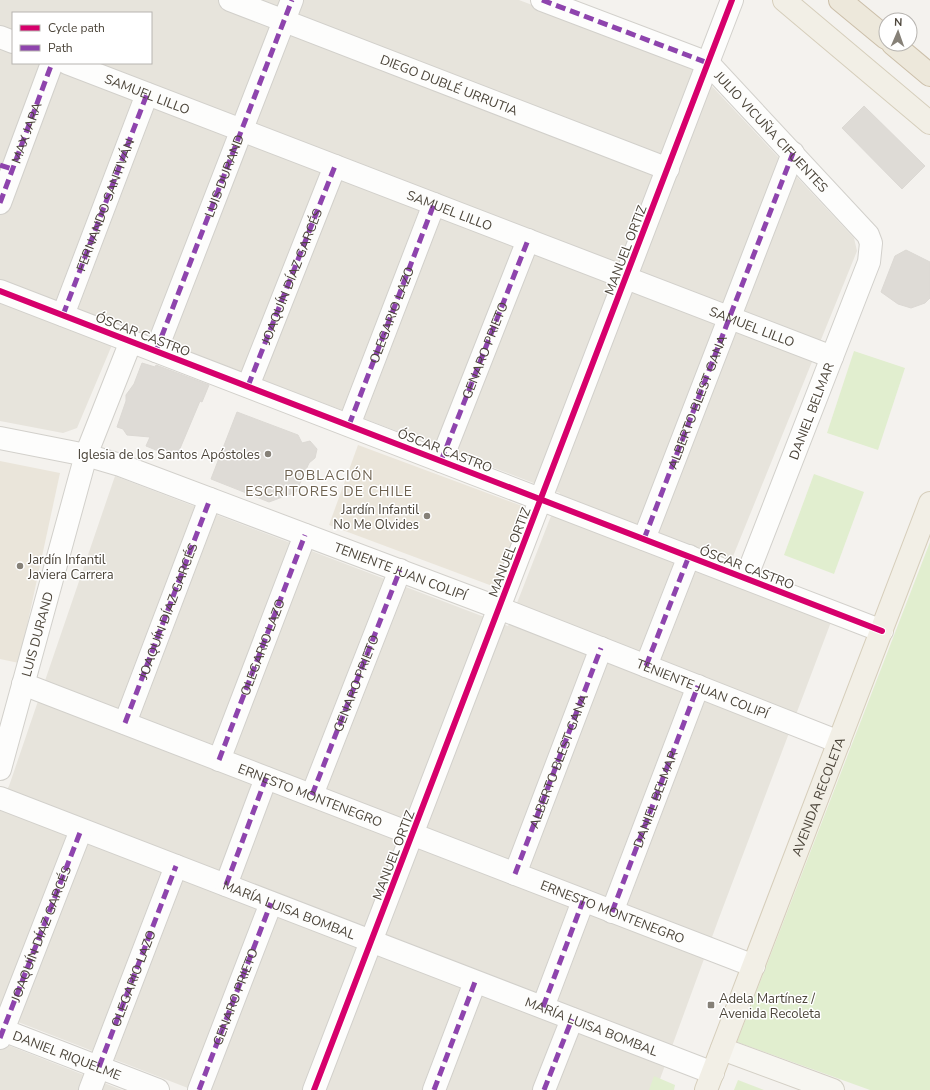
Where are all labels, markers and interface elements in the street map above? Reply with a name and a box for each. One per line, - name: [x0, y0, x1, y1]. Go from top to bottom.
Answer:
- legend: [12, 12, 152, 64]
- north arrow: [878, 12, 918, 52]
- text: N: [894, 15, 903, 30]
- text: Cycle path: [48, 20, 105, 36]
- text: Path: [48, 40, 73, 56]
- street label: DIEGO DUBLÉ URRUTIA: [377, 51, 521, 120]
- street label: JULIO VICUÑA CIFUENTES: [709, 67, 832, 197]
- street label: SAMUEL LILLO: [102, 70, 192, 119]
- street label: MAX JARA: [7, 99, 47, 166]
- street label: LUIS DURAND: [201, 132, 249, 220]
- street label: FERNANDO SANTIVÁN: [72, 136, 139, 274]
- street label: SAMUEL LILLO: [404, 186, 495, 236]
- street label: MANUEL ORTIZ: [601, 203, 651, 298]
- street label: JOAQUÍN DÍAZ GARCÉS: [257, 206, 327, 348]
- street label: OLEGARIO LAZO: [365, 264, 419, 366]
- street label: GENARO PRIETO: [458, 299, 513, 402]
- street label: SAMUEL LILLO: [707, 303, 797, 352]
- street label: ÓSCAR CASTRO: [93, 308, 193, 361]
- street label: ALBERTO BLEST GANA: [664, 332, 732, 472]
- street label: DANIEL BELMAR: [785, 360, 839, 462]
- street label: ÓSCAR CASTRO: [395, 424, 495, 477]
- place label: Iglesia de los Santos Apóstoles: [78, 446, 260, 464]
- marker: Iglesia de los Santos Apóstoles: [263, 449, 273, 459]
- district label: POBLACIÓN ESCRITORES DE CHILE: [245, 466, 413, 501]
- place label: Jardín Infantil No Me Olvides: [333, 501, 419, 534]
- street label: MANUEL ORTIZ: [485, 505, 535, 600]
- marker: Jardín Infantil No Me Olvides: [422, 511, 432, 521]
- street label: TENIENTE JUAN COLIPÍ: [331, 539, 470, 605]
- street label: JOAQUÍN DÍAZ GARCÉS: [134, 541, 203, 683]
- street label: ÓSCAR CASTRO: [697, 541, 797, 594]
- place label: Jardín Infantil Javiera Carrera: [27, 551, 114, 584]
- marker: Jardín Infantil Javiera Carrera: [15, 561, 25, 571]
- street label: LUIS DURAND: [18, 590, 58, 679]
- street label: OLEGARIO LAZO: [236, 596, 290, 698]
- street label: GENARO PRIETO: [329, 632, 384, 735]
- street label: TENIENTE JUAN COLIPÍ: [633, 655, 772, 724]
- street label: ALBERTO BLEST GANA: [525, 691, 593, 831]
- street label: AVENIDA RECOLETA: [788, 734, 850, 859]
- street label: DANIEL BELMAR: [629, 748, 683, 850]
- street label: ERNESTO MONTENEGRO: [235, 760, 385, 832]
- street label: MANUEL ORTIZ: [369, 808, 419, 903]
- street label: JOAQUÍN DÍAZ GARCÉS: [7, 864, 76, 1005]
- street label: ERNESTO MONTENEGRO: [538, 876, 687, 948]
- street label: MARÍA LUISA BOMBAL: [220, 877, 358, 944]
- street label: OLEGARIO LAZO: [107, 928, 161, 1030]
- street label: GENARO PRIETO: [209, 946, 263, 1048]
- place label: Adela Martínez / Avenida Recoleta: [719, 990, 821, 1023]
- street label: MARÍA LUISA BOMBAL: [522, 993, 660, 1061]
- marker: Adela Martínez / Avenida Recoleta: [706, 1000, 716, 1010]
- street label: DANIEL RIQUELME: [10, 1027, 124, 1085]

